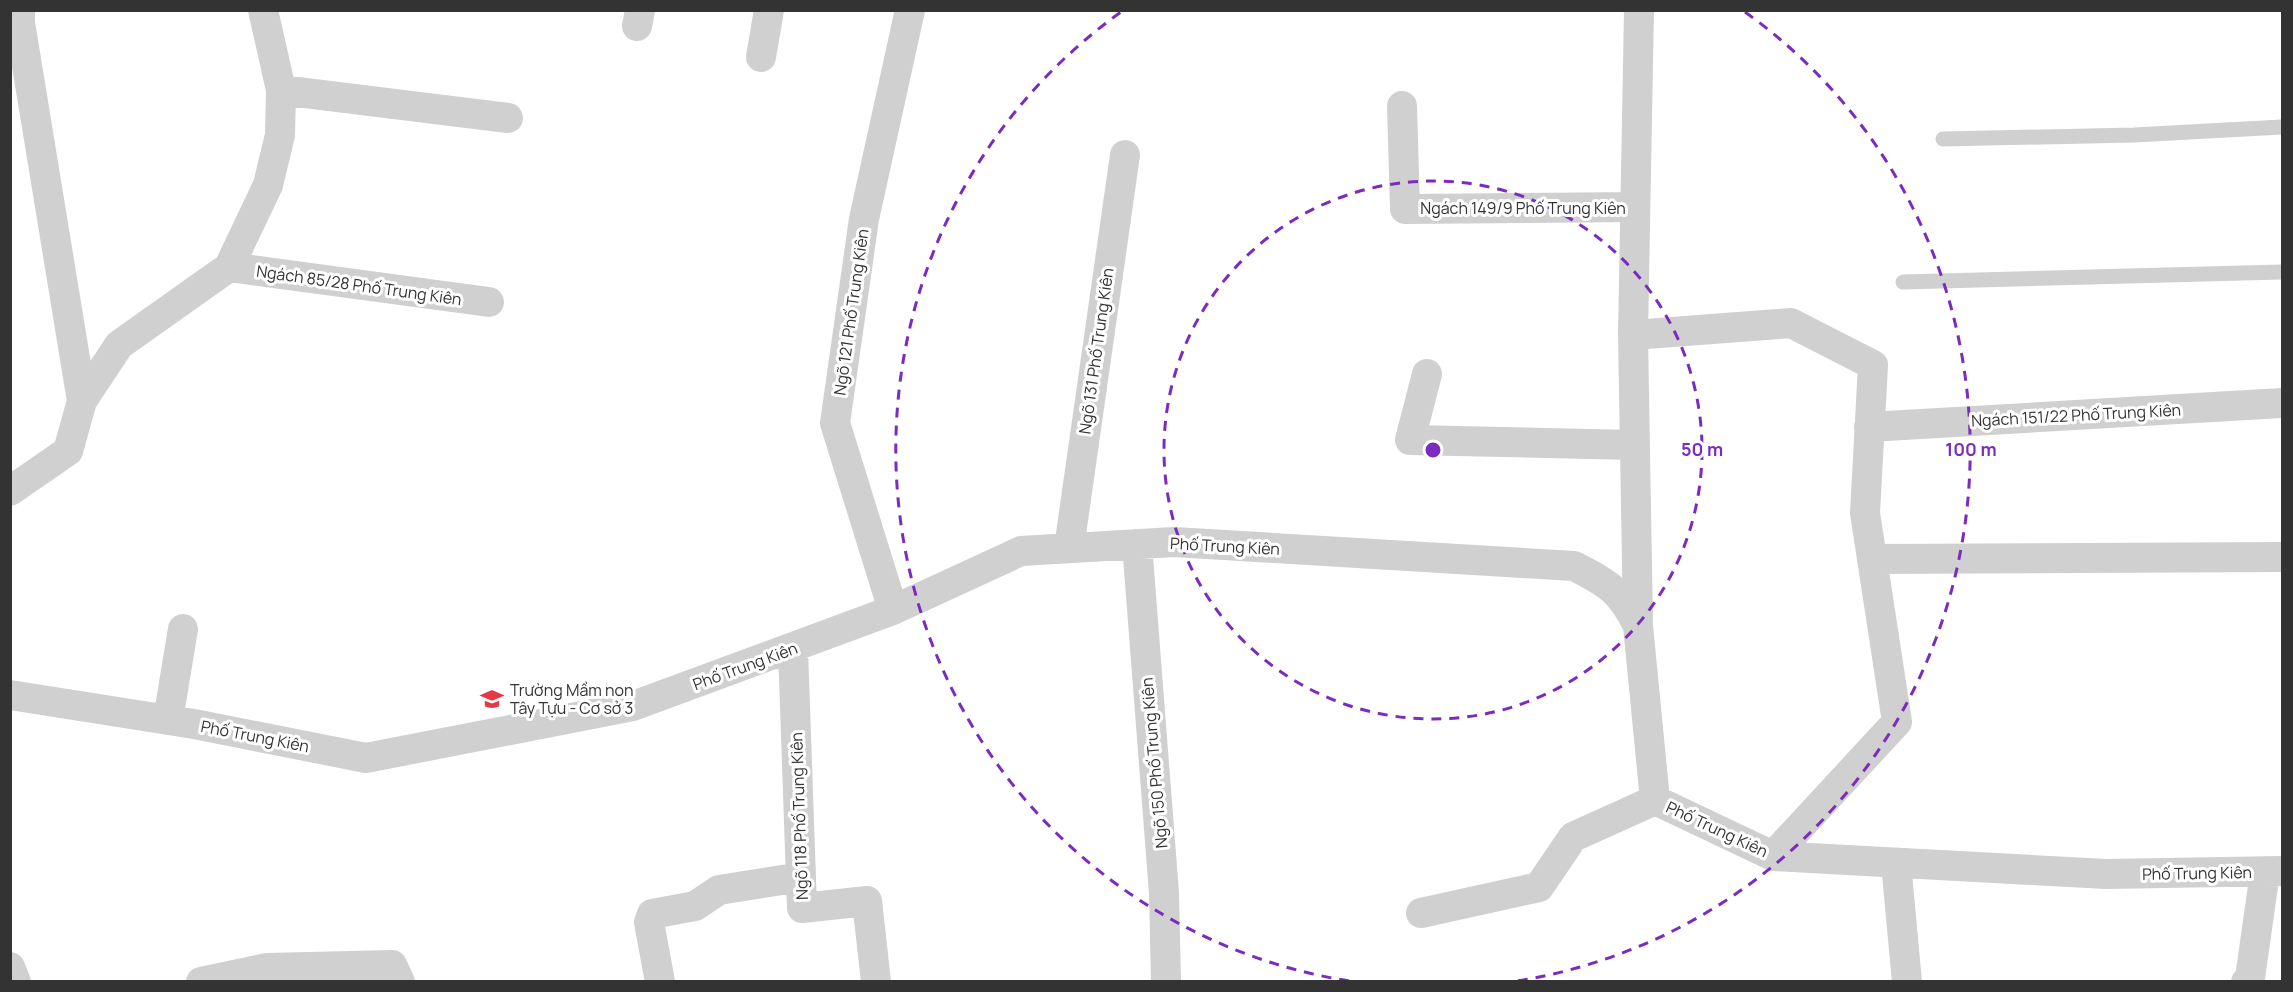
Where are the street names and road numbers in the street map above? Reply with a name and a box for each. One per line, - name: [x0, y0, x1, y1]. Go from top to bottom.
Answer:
- street label: Ngách 149/9 Phố Trung Kiên: [1420, 197, 1626, 219]
- street label: Ngõ 121 Phố Trung Kiên: [828, 227, 874, 397]
- street label: Ngách 85/28 Phố Trung Kiên: [255, 260, 463, 310]
- street label: Ngõ 131 Phố Trung Kiên: [1073, 267, 1119, 435]
- street label: Ngách 151/22 Phố Trung Kiên: [1971, 399, 2181, 431]
- street label: Phố Trung Kiên: [1170, 532, 1280, 560]
- street label: Phố Trung Kiên: [690, 637, 800, 695]
- street label: Ngõ 150 Phố Trung Kiên: [1136, 677, 1172, 849]
- street label: Phố Trung Kiên: [199, 715, 311, 757]
- street label: Ngõ 118 Phố Trung Kiên: [785, 732, 813, 900]
- street label: Phố Trung Kiên: [1663, 796, 1771, 862]
- street label: Phố Trung Kiên: [2142, 861, 2252, 885]

